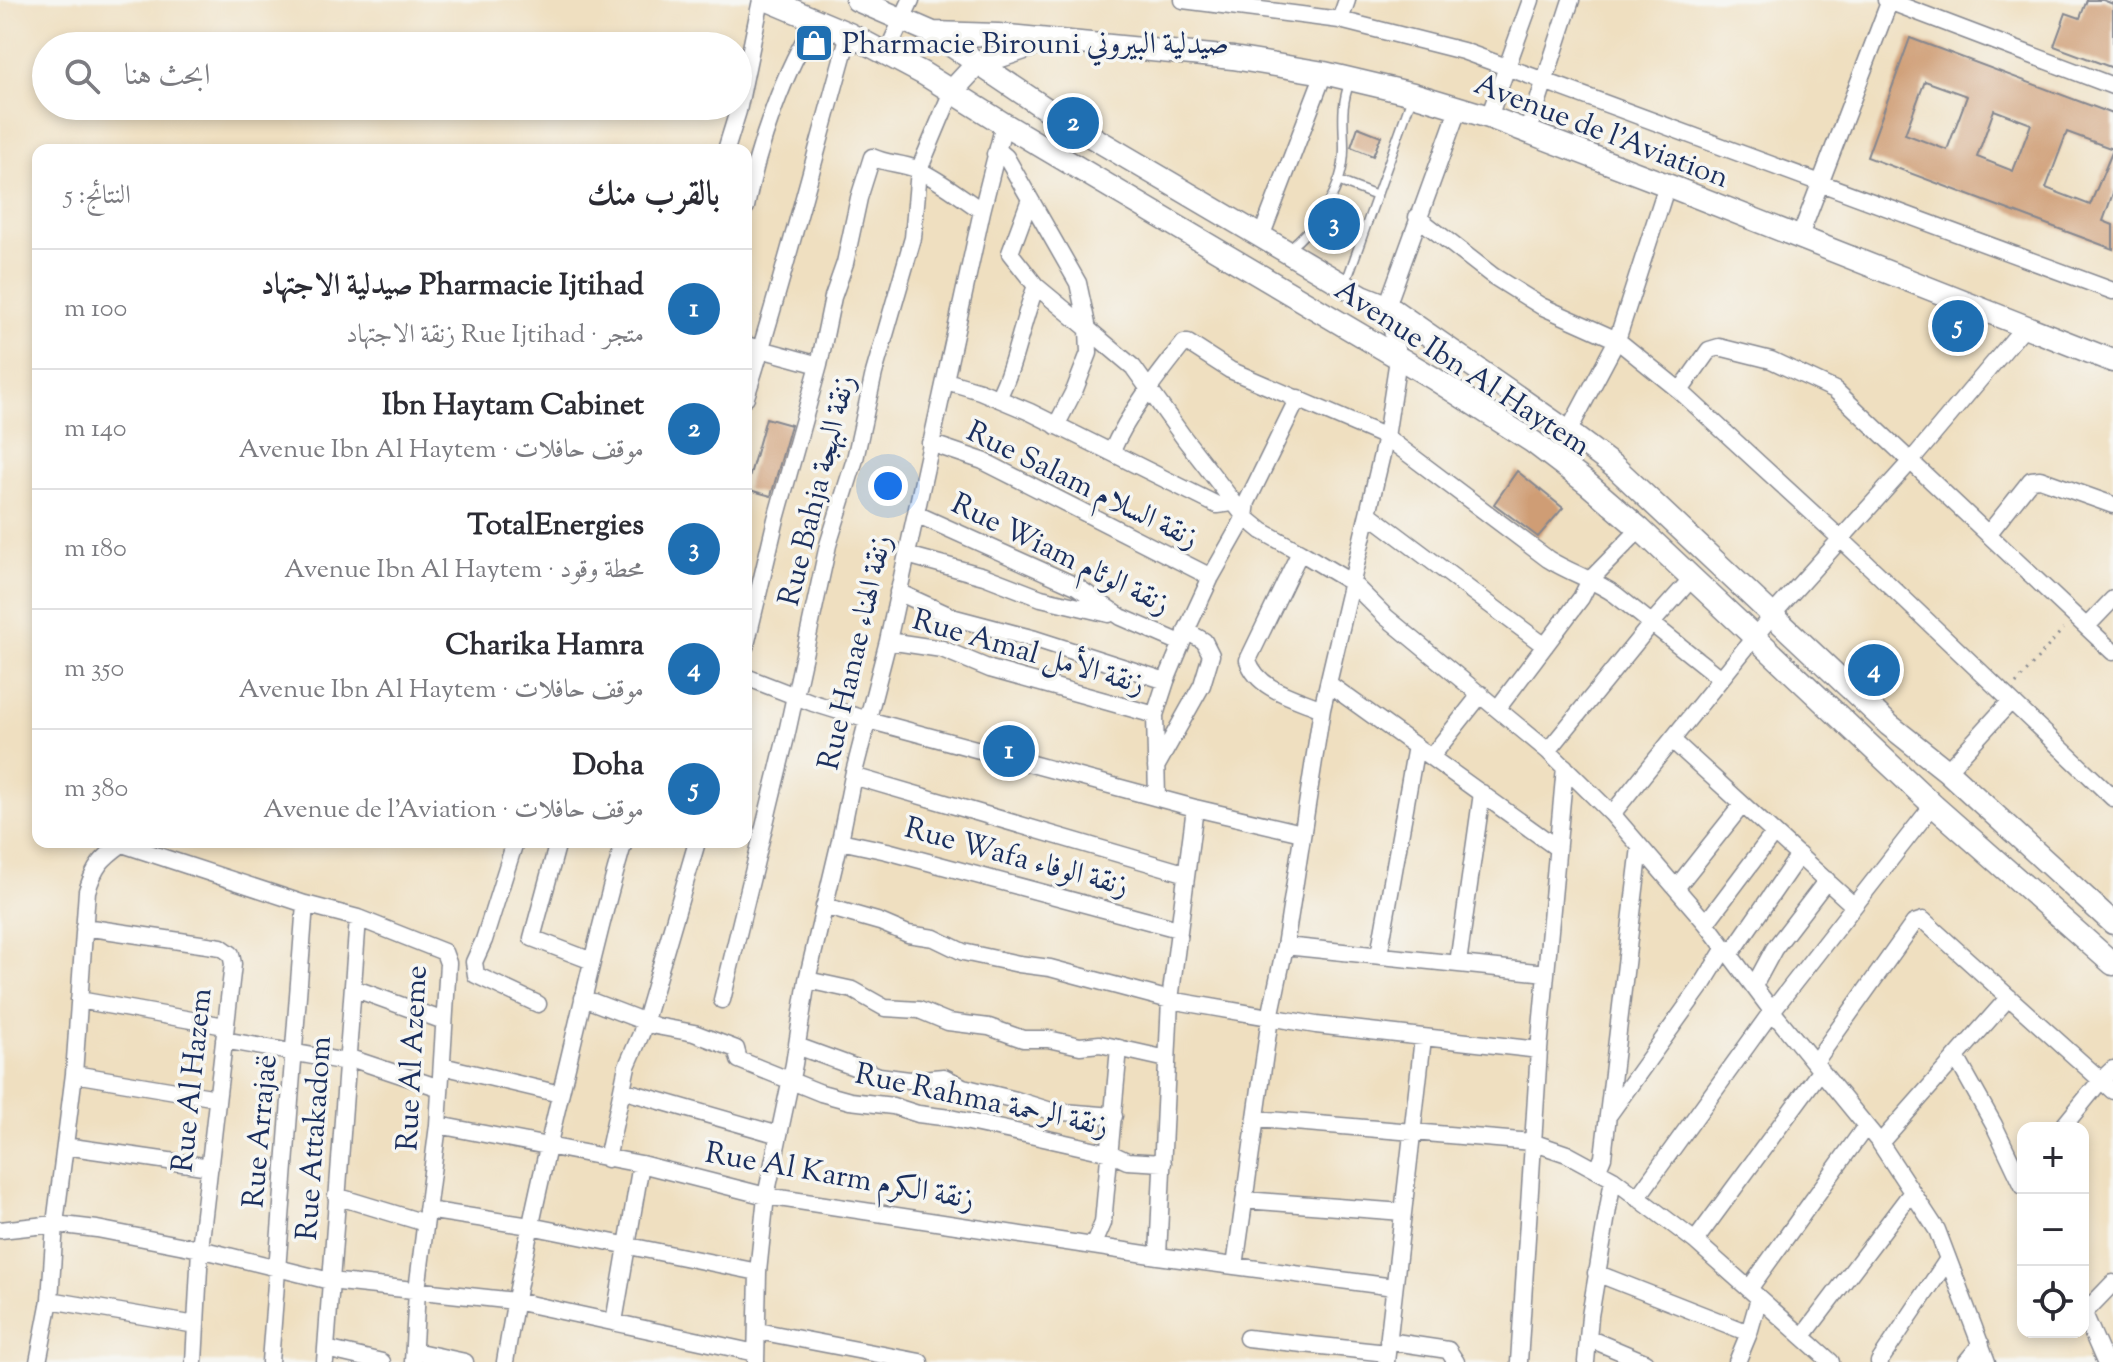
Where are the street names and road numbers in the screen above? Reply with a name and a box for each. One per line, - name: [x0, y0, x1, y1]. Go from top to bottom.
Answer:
- street label: Avenue de l'Aviation: [1468, 64, 1735, 201]
- street label: Avenue Ibn Al Haytem: [1325, 270, 1598, 468]
- street label: Rue Bahja زنقة البهجة: [769, 371, 868, 611]
- street label: Rue Salam زنقة السلام: [958, 411, 1205, 563]
- street label: Rue Wiam زنقة الوئام: [942, 484, 1176, 629]
- street label: Rue Hanae زنقة الهناء: [808, 531, 904, 774]
- street label: Rue Amal زنقة الأمل: [907, 598, 1150, 707]
- street label: Rue Wafa زنقة الوفاء: [900, 808, 1133, 909]
- street label: Rue Al Azeme: [387, 964, 440, 1152]
- street label: Rue Al Hazem: [162, 986, 225, 1175]
- street label: Rue Attakadom: [287, 1035, 344, 1242]
- street label: Rue Arrajaë: [233, 1053, 290, 1210]
- street label: Rue Rahma زنقة الرحمة: [851, 1054, 1112, 1149]
- street label: Rue Al Karm زنقة الكرم: [701, 1133, 977, 1224]

